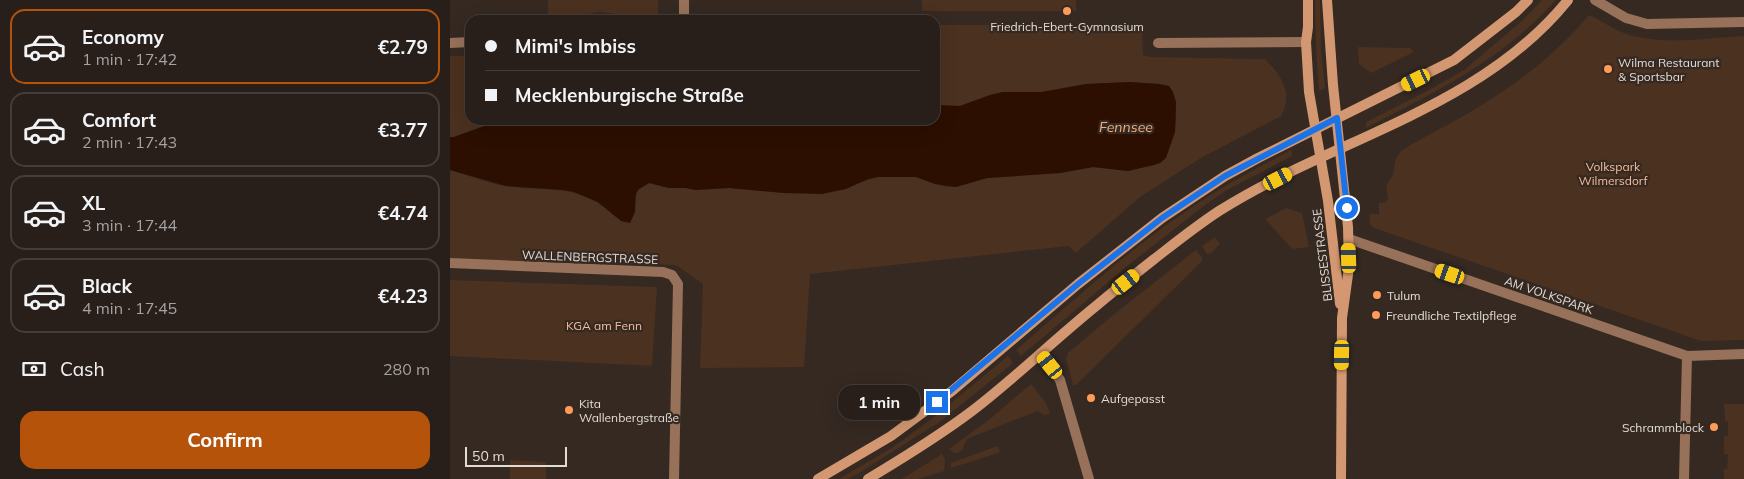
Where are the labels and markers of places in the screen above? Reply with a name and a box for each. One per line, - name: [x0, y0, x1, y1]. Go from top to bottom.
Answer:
- marker: Friedrich-Ebert-Gymnasium: [1061, 5, 1073, 17]
- place label: Friedrich-Ebert-Gymnasium: [990, 19, 1144, 34]
- place label: Wilma Restaurant & Sportsbar: [1618, 55, 1720, 84]
- marker: Wilma Restaurant & Sportsbar: [1602, 63, 1614, 75]
- place label: Tulum: [1387, 288, 1421, 303]
- marker: Tulum: [1371, 289, 1383, 301]
- place label: Freundliche Textilpflege: [1386, 308, 1516, 323]
- marker: Freundliche Textilpflege: [1370, 309, 1382, 321]
- place label: Aufgepasst: [1101, 391, 1165, 406]
- marker: Aufgepasst: [1085, 392, 1097, 404]
- place label: Kita Wallenbergstraße: [579, 396, 679, 425]
- marker: Kita Wallenbergstraße: [563, 404, 575, 416]
- place label: Schrammblock: [1622, 420, 1705, 435]
- marker: Schrammblock: [1708, 421, 1720, 433]

